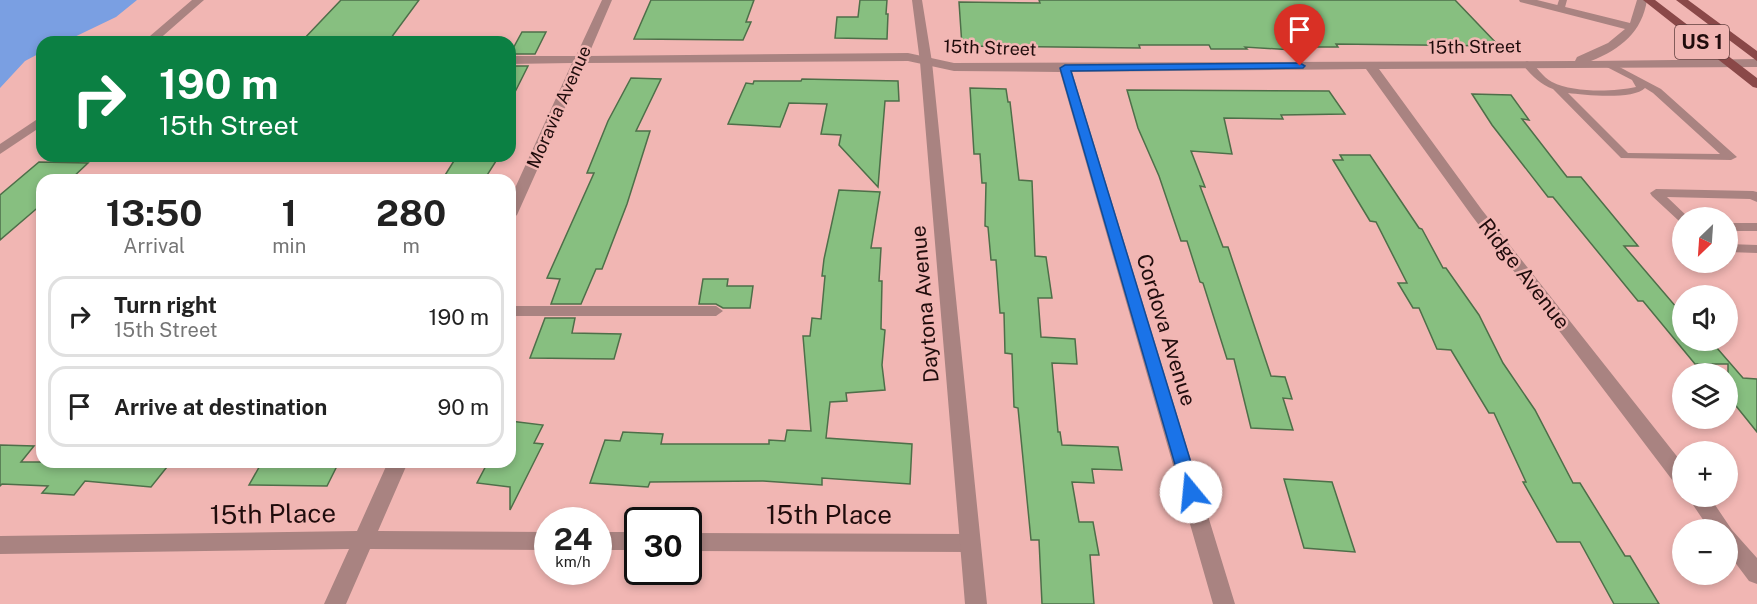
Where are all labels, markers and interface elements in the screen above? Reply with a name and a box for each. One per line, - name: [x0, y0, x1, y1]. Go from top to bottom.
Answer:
- pin: [1274, 4, 1325, 66]
- icon: arrive: [1283, 13, 1316, 46]
- road number: US 1: [1675, 25, 1729, 59]
- street label: 15th Street: [943, 35, 1037, 60]
- street label: 15th Street: [1428, 35, 1522, 58]
- street label: Moravia Avenue: [522, 42, 595, 171]
- text: 190 m: [159, 59, 279, 108]
- icon: right: [60, 60, 138, 138]
- text: 15th Street: [159, 109, 299, 141]
- text: 13:50: [106, 192, 202, 234]
- text: 1: [282, 192, 297, 234]
- text: 280: [376, 192, 446, 234]
- north arrow: [1672, 207, 1738, 273]
- map controls: [1672, 207, 1738, 585]
- street label: Ridge Avenue: [1473, 213, 1575, 334]
- street label: Daytona Avenue: [905, 224, 944, 384]
- text: Arrival: [123, 234, 185, 258]
- text: min: [272, 234, 306, 258]
- text: m: [402, 234, 420, 258]
- street label: Cordova Avenue: [1131, 251, 1201, 409]
- button: sound: [1672, 285, 1738, 351]
- text: Turn right: [114, 292, 217, 318]
- icon: right: [63, 300, 96, 333]
- text: 190 m: [429, 304, 489, 330]
- text: 15th Street: [114, 318, 218, 342]
- button: layers: [1672, 363, 1738, 429]
- icon: arrive: [63, 390, 96, 423]
- text: Arrive at destination: [114, 394, 327, 420]
- text: 90 m: [438, 394, 489, 420]
- button: +: [1672, 441, 1738, 507]
- position arrow: [1159, 460, 1223, 524]
- street label: 15th Place: [210, 497, 336, 530]
- street label: 15th Place: [766, 499, 892, 530]
- speed limit sign: 30: [624, 507, 702, 585]
- button: −: [1672, 519, 1738, 585]
- text: 24: [554, 521, 592, 557]
- text: km/h: [555, 553, 591, 570]

